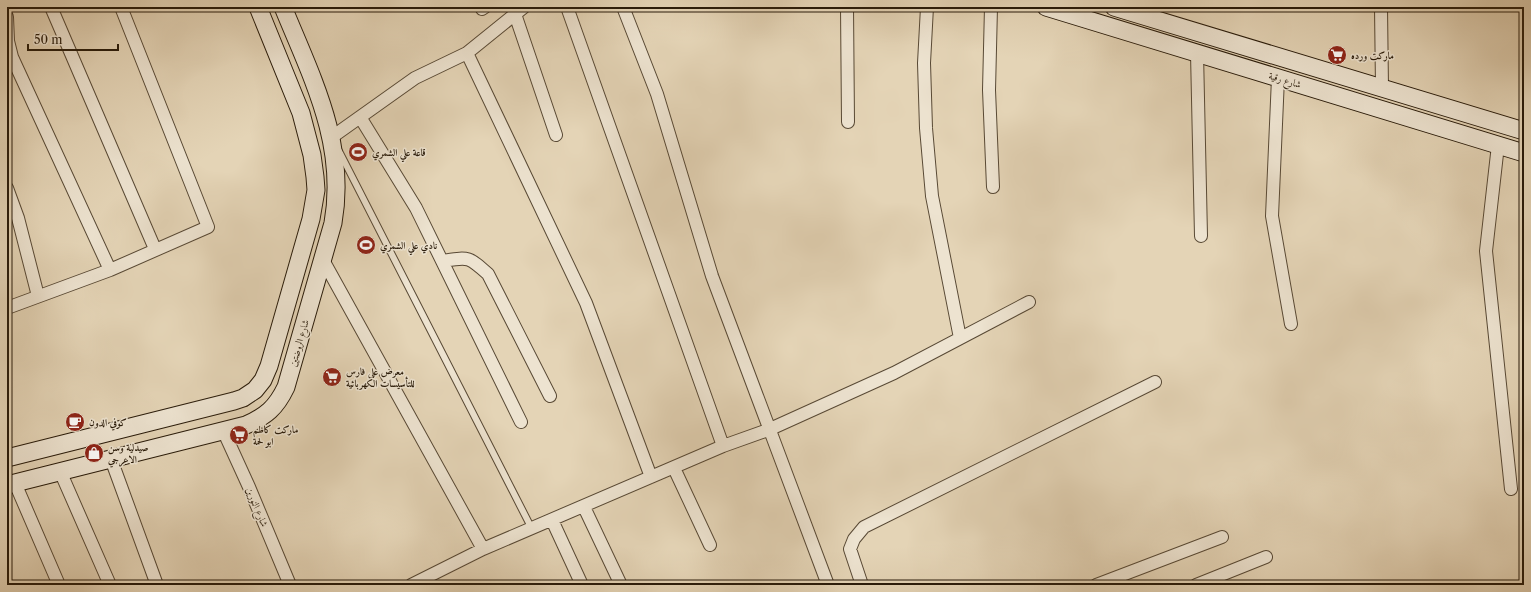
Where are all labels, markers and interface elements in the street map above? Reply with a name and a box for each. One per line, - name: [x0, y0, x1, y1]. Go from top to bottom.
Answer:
- scale bar: [28, 26, 118, 52]
- text: 50 m: [34, 32, 63, 47]
- supermarket icon: ماركت ورده: [1326, 44, 1348, 66]
- place label: ماركت ورده: [1351, 49, 1394, 62]
- street label: شارع رقية: [1266, 69, 1303, 94]
- sports icon: قاعة علي الشمري: [347, 141, 369, 163]
- place label: قاعة علي الشمري: [372, 146, 426, 163]
- sports icon: نادي علي الشمري: [355, 234, 377, 256]
- place label: نادي علي الشمري: [380, 239, 437, 256]
- street label: شارع الروضتين: [286, 318, 315, 369]
- place label: معرض علي فارس للتأسيسات الكهربائية: [346, 365, 415, 390]
- supermarket icon: معرض علي فارس للتأسيسات الكهربائية: [321, 366, 343, 388]
- cafe icon: كوفي الدون: [64, 411, 86, 433]
- place label: كوفي الدون: [89, 416, 127, 431]
- place label: ماركت كاظم ابو لحمة: [253, 423, 298, 448]
- supermarket icon: ماركت كاظم ابو لحمة: [228, 424, 250, 446]
- place label: صيدلية وسن الاعرجي: [107, 441, 148, 468]
- shop icon: صيدلية وسن الاعرجي: [83, 442, 105, 464]
- street label: شارع النورين: [240, 485, 271, 530]

